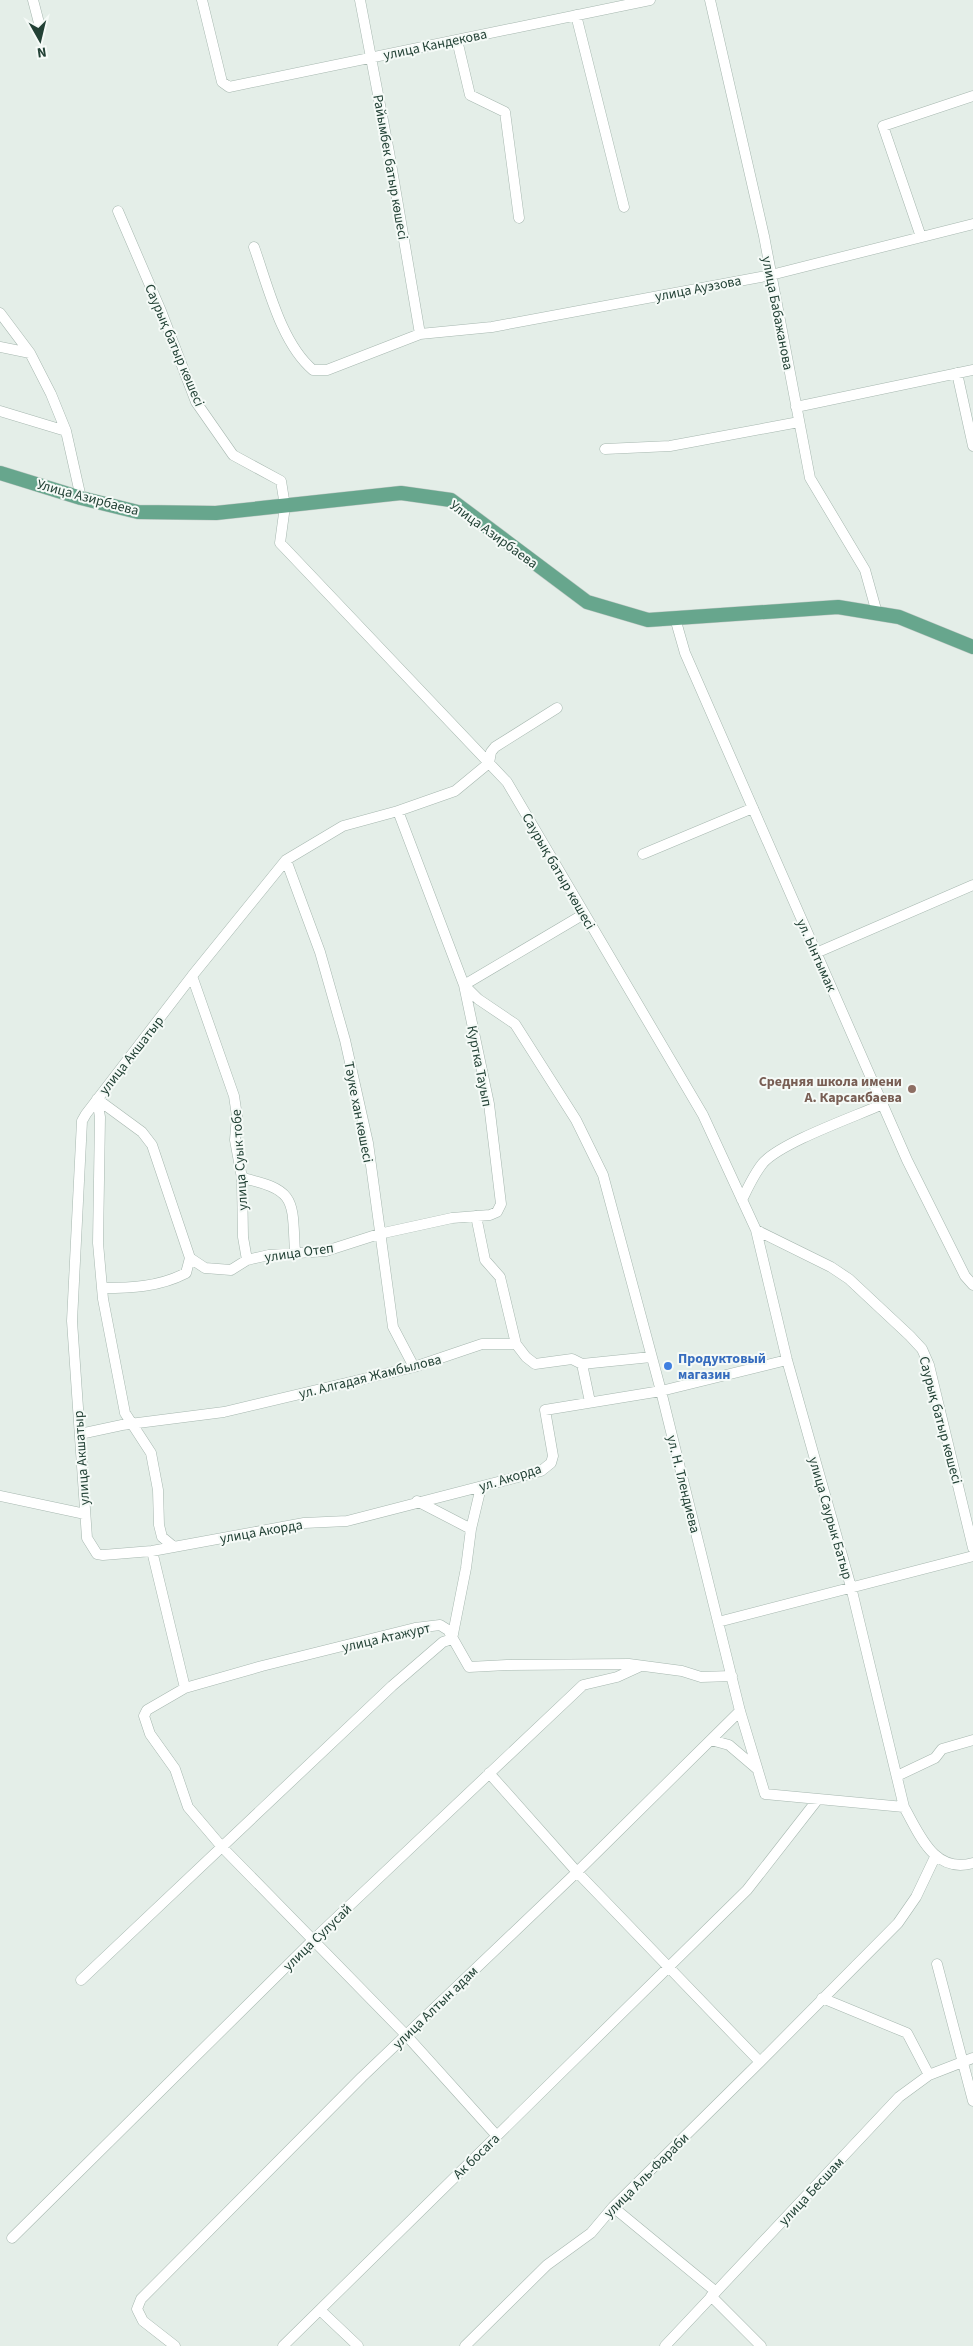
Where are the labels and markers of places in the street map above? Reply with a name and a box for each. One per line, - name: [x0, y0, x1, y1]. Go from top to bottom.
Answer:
- place label: Средняя школа имени А. Карсакбаева: [759, 1072, 902, 1108]
- marker: Средняя школа имени А. Карсакбаева: [906, 1083, 918, 1095]
- place label: Продуктовый магазин: [678, 1349, 766, 1385]
- marker: Продуктовый магазин: [662, 1360, 674, 1372]

